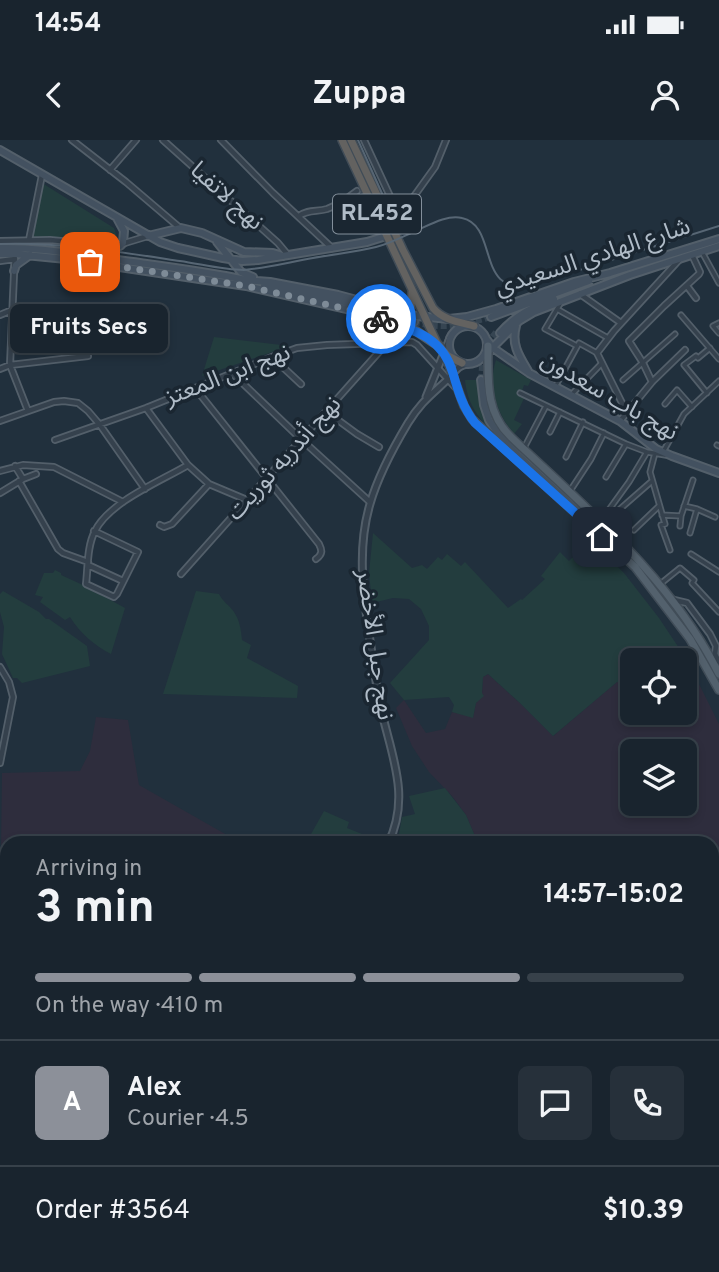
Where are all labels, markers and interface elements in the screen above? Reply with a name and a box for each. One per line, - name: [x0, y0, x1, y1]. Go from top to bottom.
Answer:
- text: 14:54: [35, 8, 102, 41]
- text: Zuppa: [313, 75, 406, 115]
- icon: back: [35, 76, 73, 114]
- icon: person: [646, 76, 684, 114]
- street label: نهج لاتفيا: [183, 156, 269, 238]
- road number: RL452: [333, 194, 421, 234]
- street label: شارع الهادي السعيدي: [492, 212, 695, 305]
- pin: [60, 232, 120, 292]
- icon: bag: [71, 243, 109, 281]
- courier: [346, 284, 416, 354]
- icon: bike: [362, 300, 400, 338]
- callout: Fruits Secs: [11, 304, 169, 353]
- text: Fruits Secs: [30, 314, 148, 343]
- street label: نهج ابن المعتز: [160, 338, 295, 414]
- street label: نهج باب سعدون: [535, 346, 683, 448]
- street label: نهج أندريه ثوريت: [219, 388, 349, 527]
- pin: [572, 507, 632, 567]
- icon: home: [583, 518, 621, 556]
- street label: نهج جبل الأخضر: [348, 567, 400, 722]
- map controls: [620, 648, 697, 816]
- button: locate: [620, 648, 697, 725]
- button: layers: [620, 739, 697, 816]
- text: Arriving in: [35, 855, 142, 884]
- text: 14:57–15:02: [543, 879, 684, 912]
- text: 3 min: [35, 880, 155, 939]
- text: On the way · 410 m: [35, 992, 223, 1021]
- button: chat: [518, 1066, 592, 1140]
- button: phone: [610, 1066, 684, 1140]
- text: Alex: [127, 1072, 182, 1105]
- text: A: [63, 1087, 81, 1120]
- text: Courier · 4.5: [127, 1105, 249, 1134]
- text: Order #3564: [35, 1195, 190, 1228]
- text: $10.39: [603, 1195, 684, 1228]

